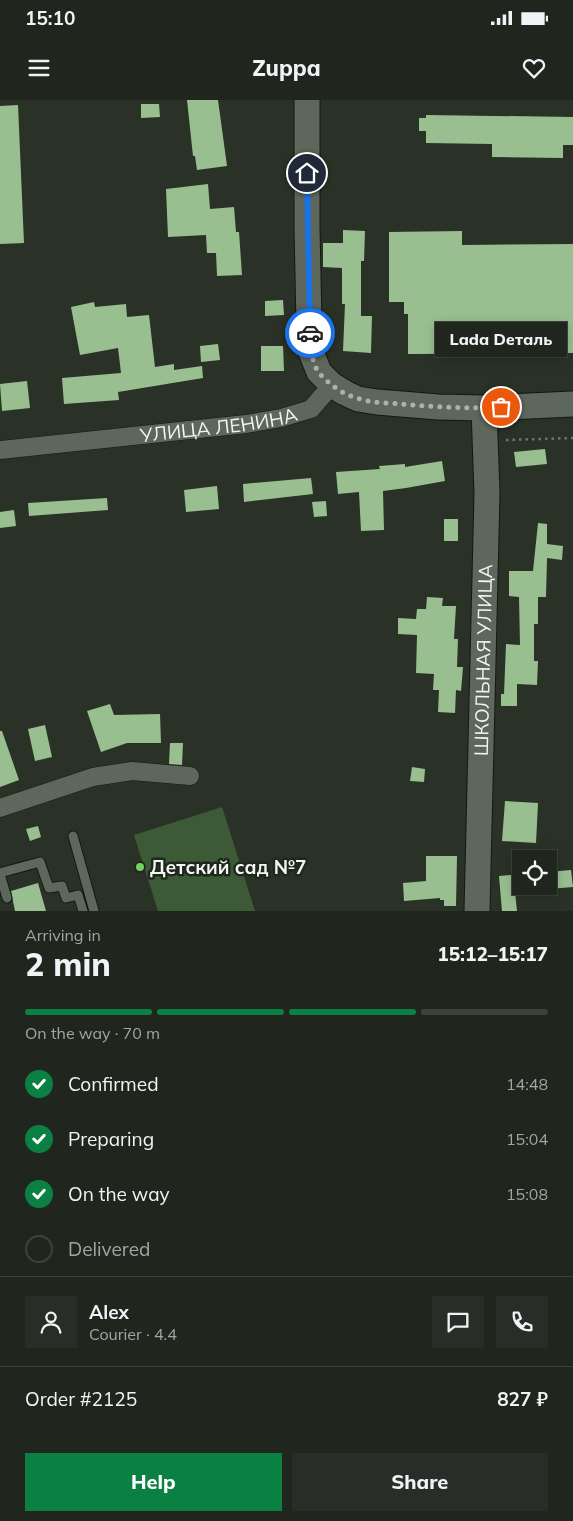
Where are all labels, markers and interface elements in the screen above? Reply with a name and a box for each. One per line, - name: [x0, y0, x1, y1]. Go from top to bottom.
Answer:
- text: 15:10: [25, 6, 75, 30]
- icon: menu: [25, 54, 53, 82]
- text: Zuppa: [252, 54, 321, 82]
- icon: heart: [520, 54, 548, 82]
- pin: [286, 152, 328, 194]
- icon: home: [293, 159, 321, 187]
- courier: [285, 308, 335, 358]
- icon: car: [296, 319, 324, 347]
- callout: Lada Dеталь: [435, 322, 567, 357]
- text: Lada Dеталь: [450, 329, 552, 349]
- pin: [480, 386, 522, 428]
- icon: bag: [487, 393, 515, 421]
- street label: УЛИЦА ЛЕНИНА: [138, 402, 300, 447]
- street label: ШКОЛЬНАЯ УЛИЦА: [469, 564, 497, 756]
- map controls: [512, 850, 557, 895]
- button: locate: [512, 850, 557, 895]
- place label: Детский сад №7: [150, 855, 306, 879]
- marker: Детский сад №7: [134, 861, 146, 873]
- text: Arriving in: [25, 925, 101, 945]
- text: 15:12–15:17: [437, 942, 548, 966]
- text: 2 min: [25, 944, 111, 984]
- text: On the way · 70 m: [25, 1023, 160, 1043]
- icon: check: [25, 1070, 53, 1098]
- text: Confirmed: [68, 1072, 159, 1096]
- text: 14:48: [506, 1074, 548, 1094]
- icon: check: [25, 1125, 53, 1153]
- text: Preparing: [68, 1127, 154, 1151]
- text: 15:04: [506, 1129, 548, 1149]
- icon: check: [25, 1180, 53, 1208]
- text: On the way: [68, 1182, 170, 1206]
- text: 15:08: [506, 1184, 548, 1204]
- text: Delivered: [68, 1237, 150, 1261]
- button: person: [25, 1296, 77, 1348]
- button: chat: [432, 1296, 484, 1348]
- button: phone: [496, 1296, 548, 1348]
- text: Alex: [89, 1300, 129, 1324]
- text: Courier · 4.4: [89, 1324, 177, 1344]
- text: Order #2125: [25, 1387, 137, 1411]
- text: 827 ₽: [497, 1387, 548, 1411]
- button: Help: [25, 1453, 282, 1511]
- button: Share: [292, 1453, 548, 1511]

